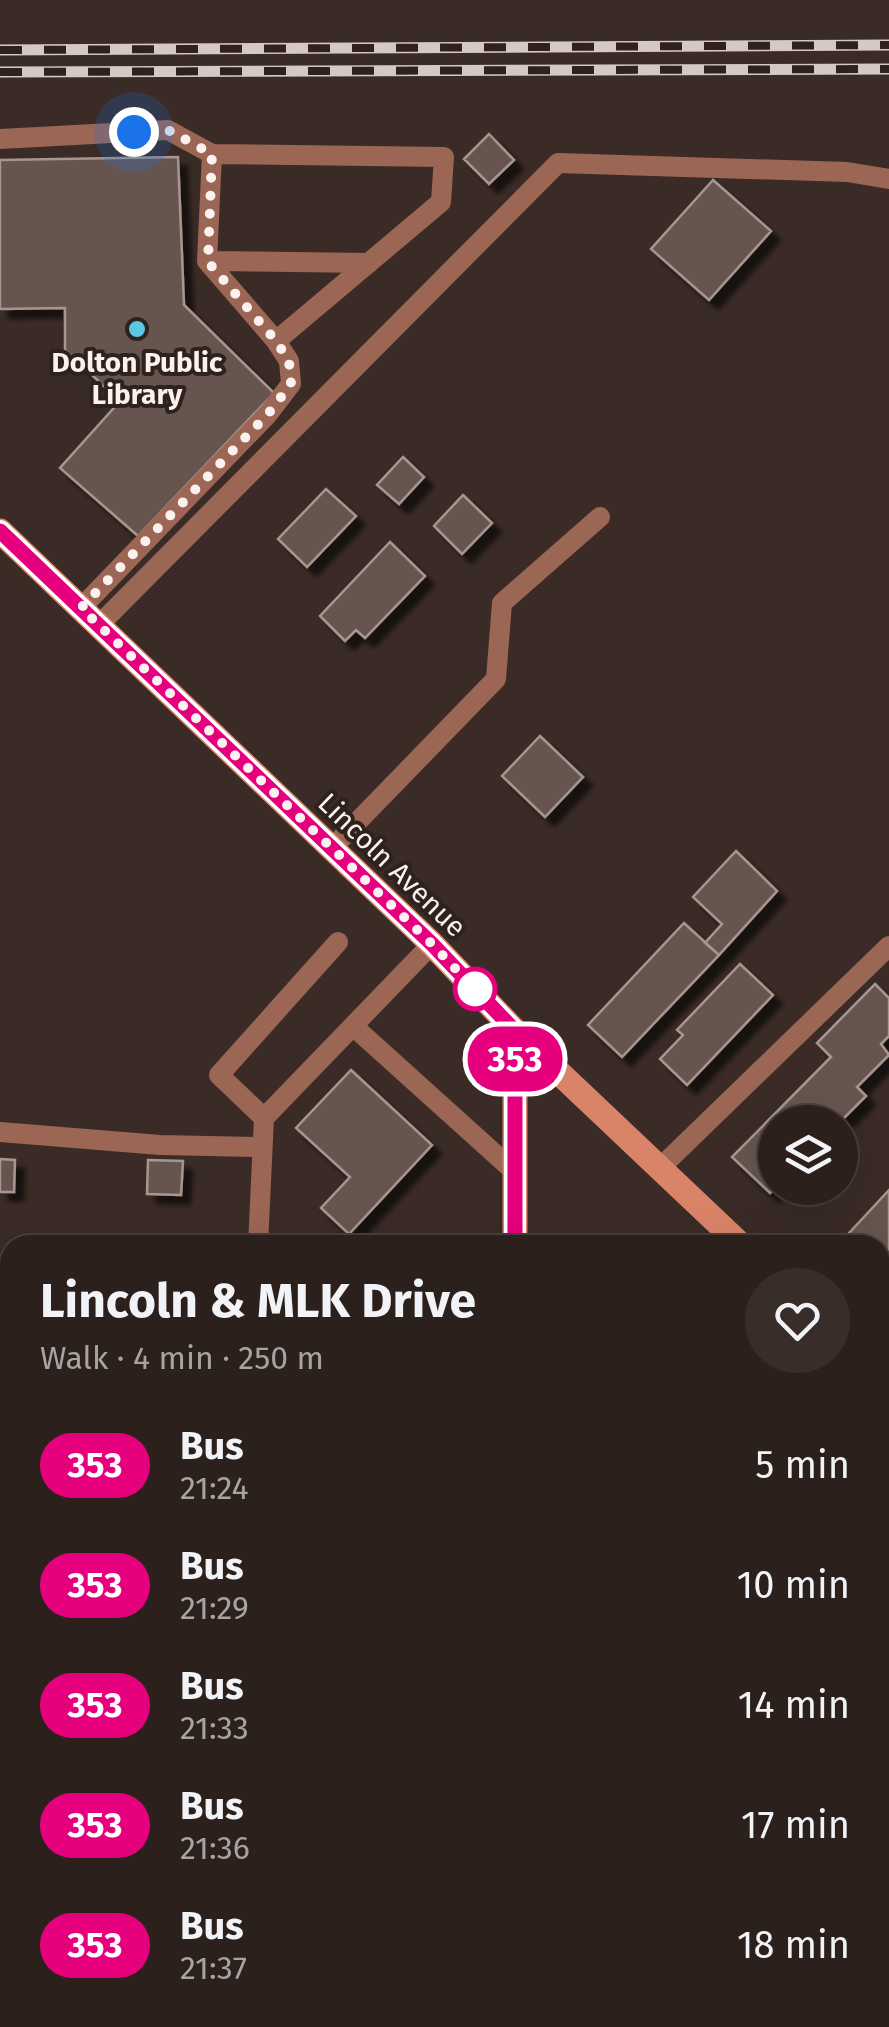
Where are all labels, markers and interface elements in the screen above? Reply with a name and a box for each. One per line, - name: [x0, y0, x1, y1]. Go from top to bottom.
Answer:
- your location: [109, 107, 159, 157]
- marker: Dolton Public Library: [126, 318, 148, 340]
- place label: Dolton Public Library: [52, 346, 223, 411]
- street label: Lincoln Avenue: [311, 786, 473, 944]
- unlabelled marker: [454, 968, 496, 1010]
- line badge: 353: [458, 1026, 572, 1092]
- text: 353: [488, 1038, 542, 1080]
- map controls: [758, 1105, 858, 1205]
- button: layers: [758, 1105, 858, 1205]
- button: heart: [745, 1268, 850, 1373]
- text: Lincoln & MLK Drive: [40, 1272, 476, 1330]
- text: Walk · 4 min · 250 m: [40, 1339, 324, 1377]
- text: Bus: [180, 1423, 244, 1469]
- text: 5 min: [755, 1442, 850, 1488]
- text: 353: [68, 1444, 122, 1486]
- text: 21:24: [180, 1469, 249, 1507]
- text: Bus: [180, 1543, 244, 1589]
- text: 10 min: [737, 1562, 850, 1608]
- text: 353: [68, 1564, 122, 1606]
- text: 21:29: [180, 1589, 249, 1627]
- text: Bus: [180, 1663, 244, 1709]
- text: 14 min: [738, 1682, 850, 1728]
- text: 353: [68, 1684, 122, 1726]
- text: 21:33: [180, 1709, 249, 1747]
- text: Bus: [180, 1783, 244, 1829]
- text: 17 min: [741, 1802, 850, 1848]
- text: 353: [68, 1804, 122, 1846]
- text: 21:36: [180, 1829, 250, 1867]
- text: Bus: [180, 1903, 244, 1949]
- text: 18 min: [737, 1922, 850, 1968]
- text: 353: [68, 1924, 122, 1966]
- text: 21:37: [180, 1949, 247, 1987]

